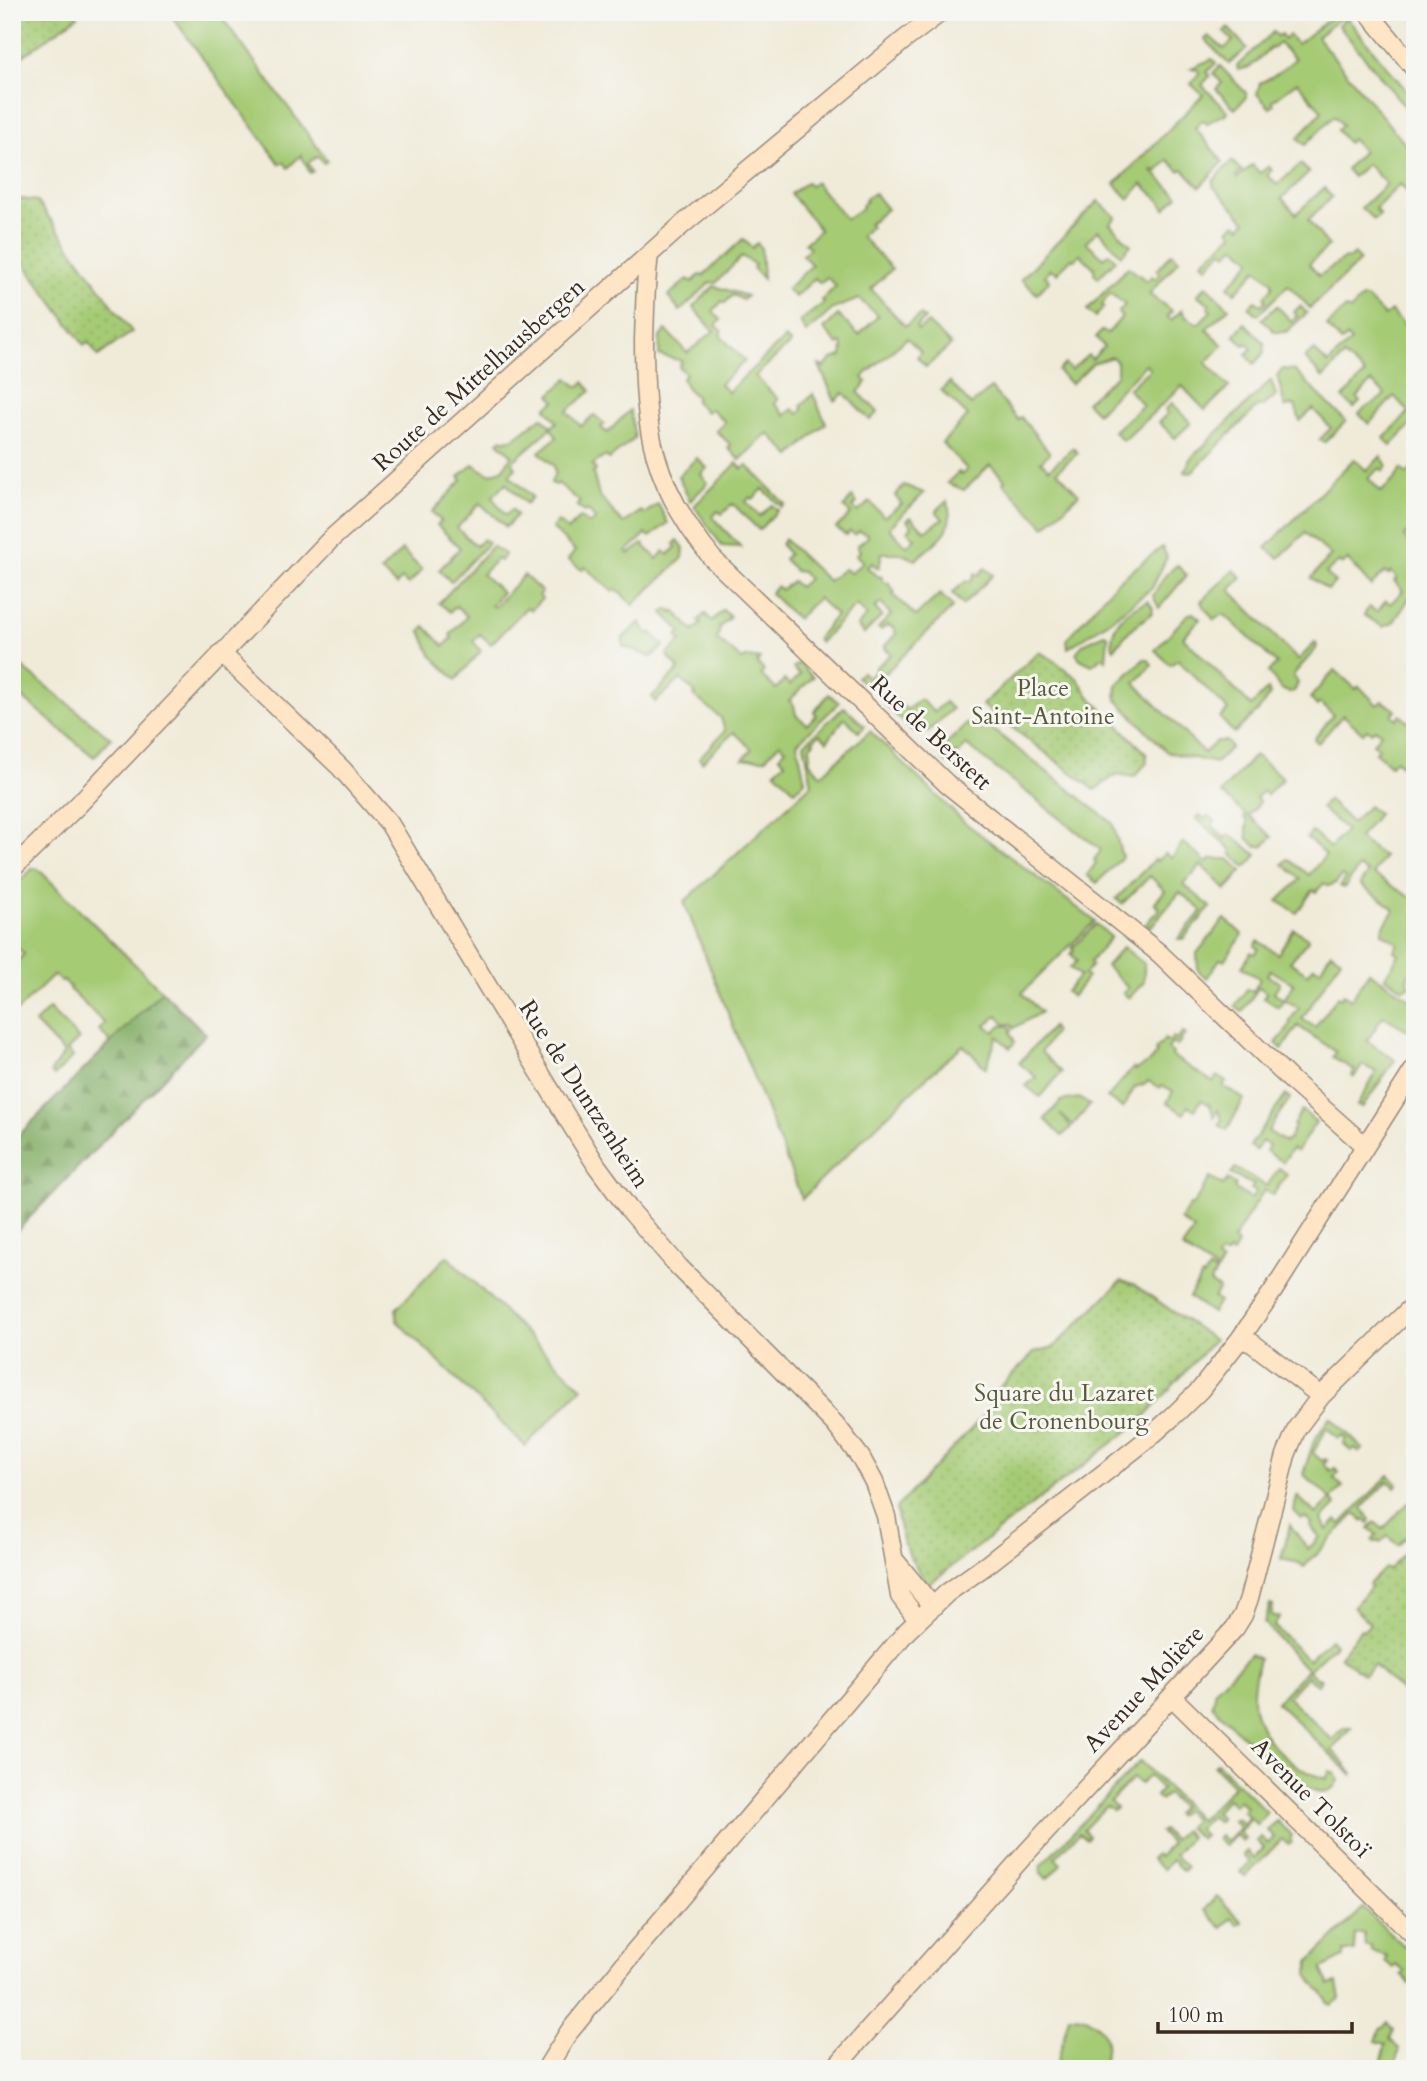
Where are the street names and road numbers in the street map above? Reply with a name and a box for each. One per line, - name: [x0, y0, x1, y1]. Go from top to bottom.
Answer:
- street label: Route de Mittelhausbergen: [366, 271, 592, 479]
- street label: Rue de Berstett: [863, 668, 999, 798]
- street label: Rue de Duntzenheim: [511, 994, 657, 1195]
- street label: Avenue Molière: [1076, 1618, 1212, 1760]
- street label: Avenue Tolstoï: [1244, 1731, 1379, 1866]

